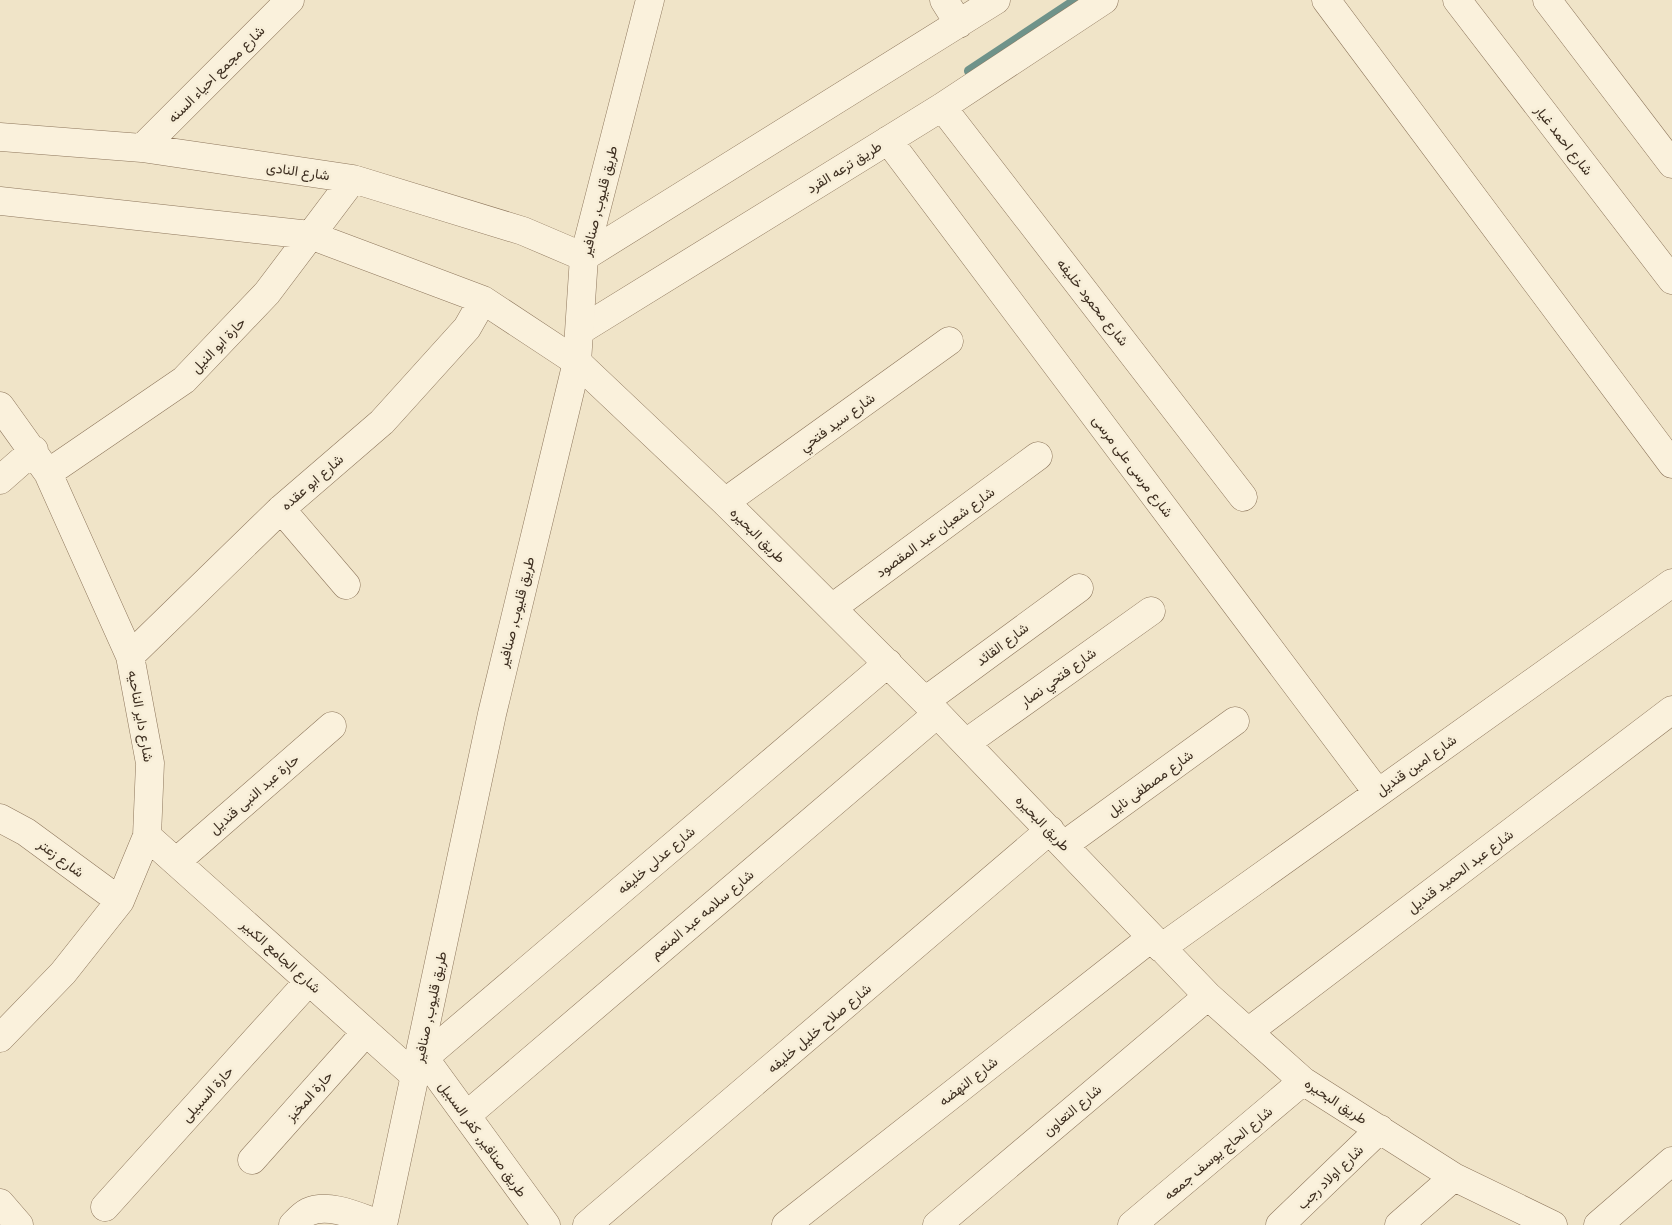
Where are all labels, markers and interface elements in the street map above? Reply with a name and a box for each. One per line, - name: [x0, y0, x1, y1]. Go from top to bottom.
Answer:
- street label: شارع مجمع احياء السنه: [164, 22, 270, 128]
- street label: شارع احمد غيار: [1529, 101, 1596, 180]
- street label: طريق ترعه القرد: [804, 138, 885, 197]
- street label: طريق قليوب, صنافير: [577, 144, 621, 259]
- street label: شارع النادى: [265, 159, 331, 186]
- street label: شارع محمود خليفه: [1052, 255, 1132, 351]
- street label: حارة ابو النيل: [188, 314, 249, 377]
- street label: شارع سيد فتحي: [796, 389, 880, 458]
- street label: شارع مرسى على مرسى: [1087, 412, 1177, 522]
- street label: شارع ابو عقده: [278, 451, 348, 516]
- street label: شارع شعبان عبد المقصود: [873, 484, 999, 583]
- street label: طريق البحيره: [726, 504, 789, 567]
- street label: طريق قليوب, صنافير: [494, 555, 538, 670]
- street label: شارع القائد: [973, 619, 1033, 671]
- street label: شارع فتحي نصار: [1016, 644, 1101, 714]
- street label: شارع داير الناحيه: [122, 669, 157, 764]
- street label: شارع امين قنديل: [1373, 731, 1461, 801]
- street label: شارع مصطفى نايل: [1104, 747, 1198, 822]
- street label: حارة عبد النبى قنديل: [206, 751, 303, 838]
- street label: طريق البحيره: [1012, 792, 1074, 855]
- street label: شارع عدلى خليفه: [614, 823, 700, 899]
- street label: شارع عبد الحميد قنديل: [1404, 826, 1518, 918]
- street label: شارع زعتر: [32, 835, 87, 883]
- street label: شارع سلامه عبد المنعم: [647, 866, 759, 964]
- street label: شارع الجامع الكبير: [235, 915, 324, 998]
- street label: طريق قليوب, صنافير: [410, 950, 451, 1065]
- street label: شارع صلاح خليل خليفه: [764, 980, 876, 1078]
- street label: شارع النهضه: [936, 1053, 1002, 1111]
- street label: حارة السبيلى: [178, 1063, 237, 1126]
- street label: حارة المخبز: [282, 1068, 336, 1126]
- street label: طريق البحيره: [1301, 1075, 1370, 1128]
- street label: طريق صنافير, كفر السبيل: [435, 1078, 530, 1201]
- street label: شارع التعاون: [1040, 1081, 1106, 1141]
- street label: شارع الحاج يوسف جمعه: [1160, 1103, 1277, 1205]
- street label: شارع اولاد رجب: [1294, 1142, 1368, 1215]

